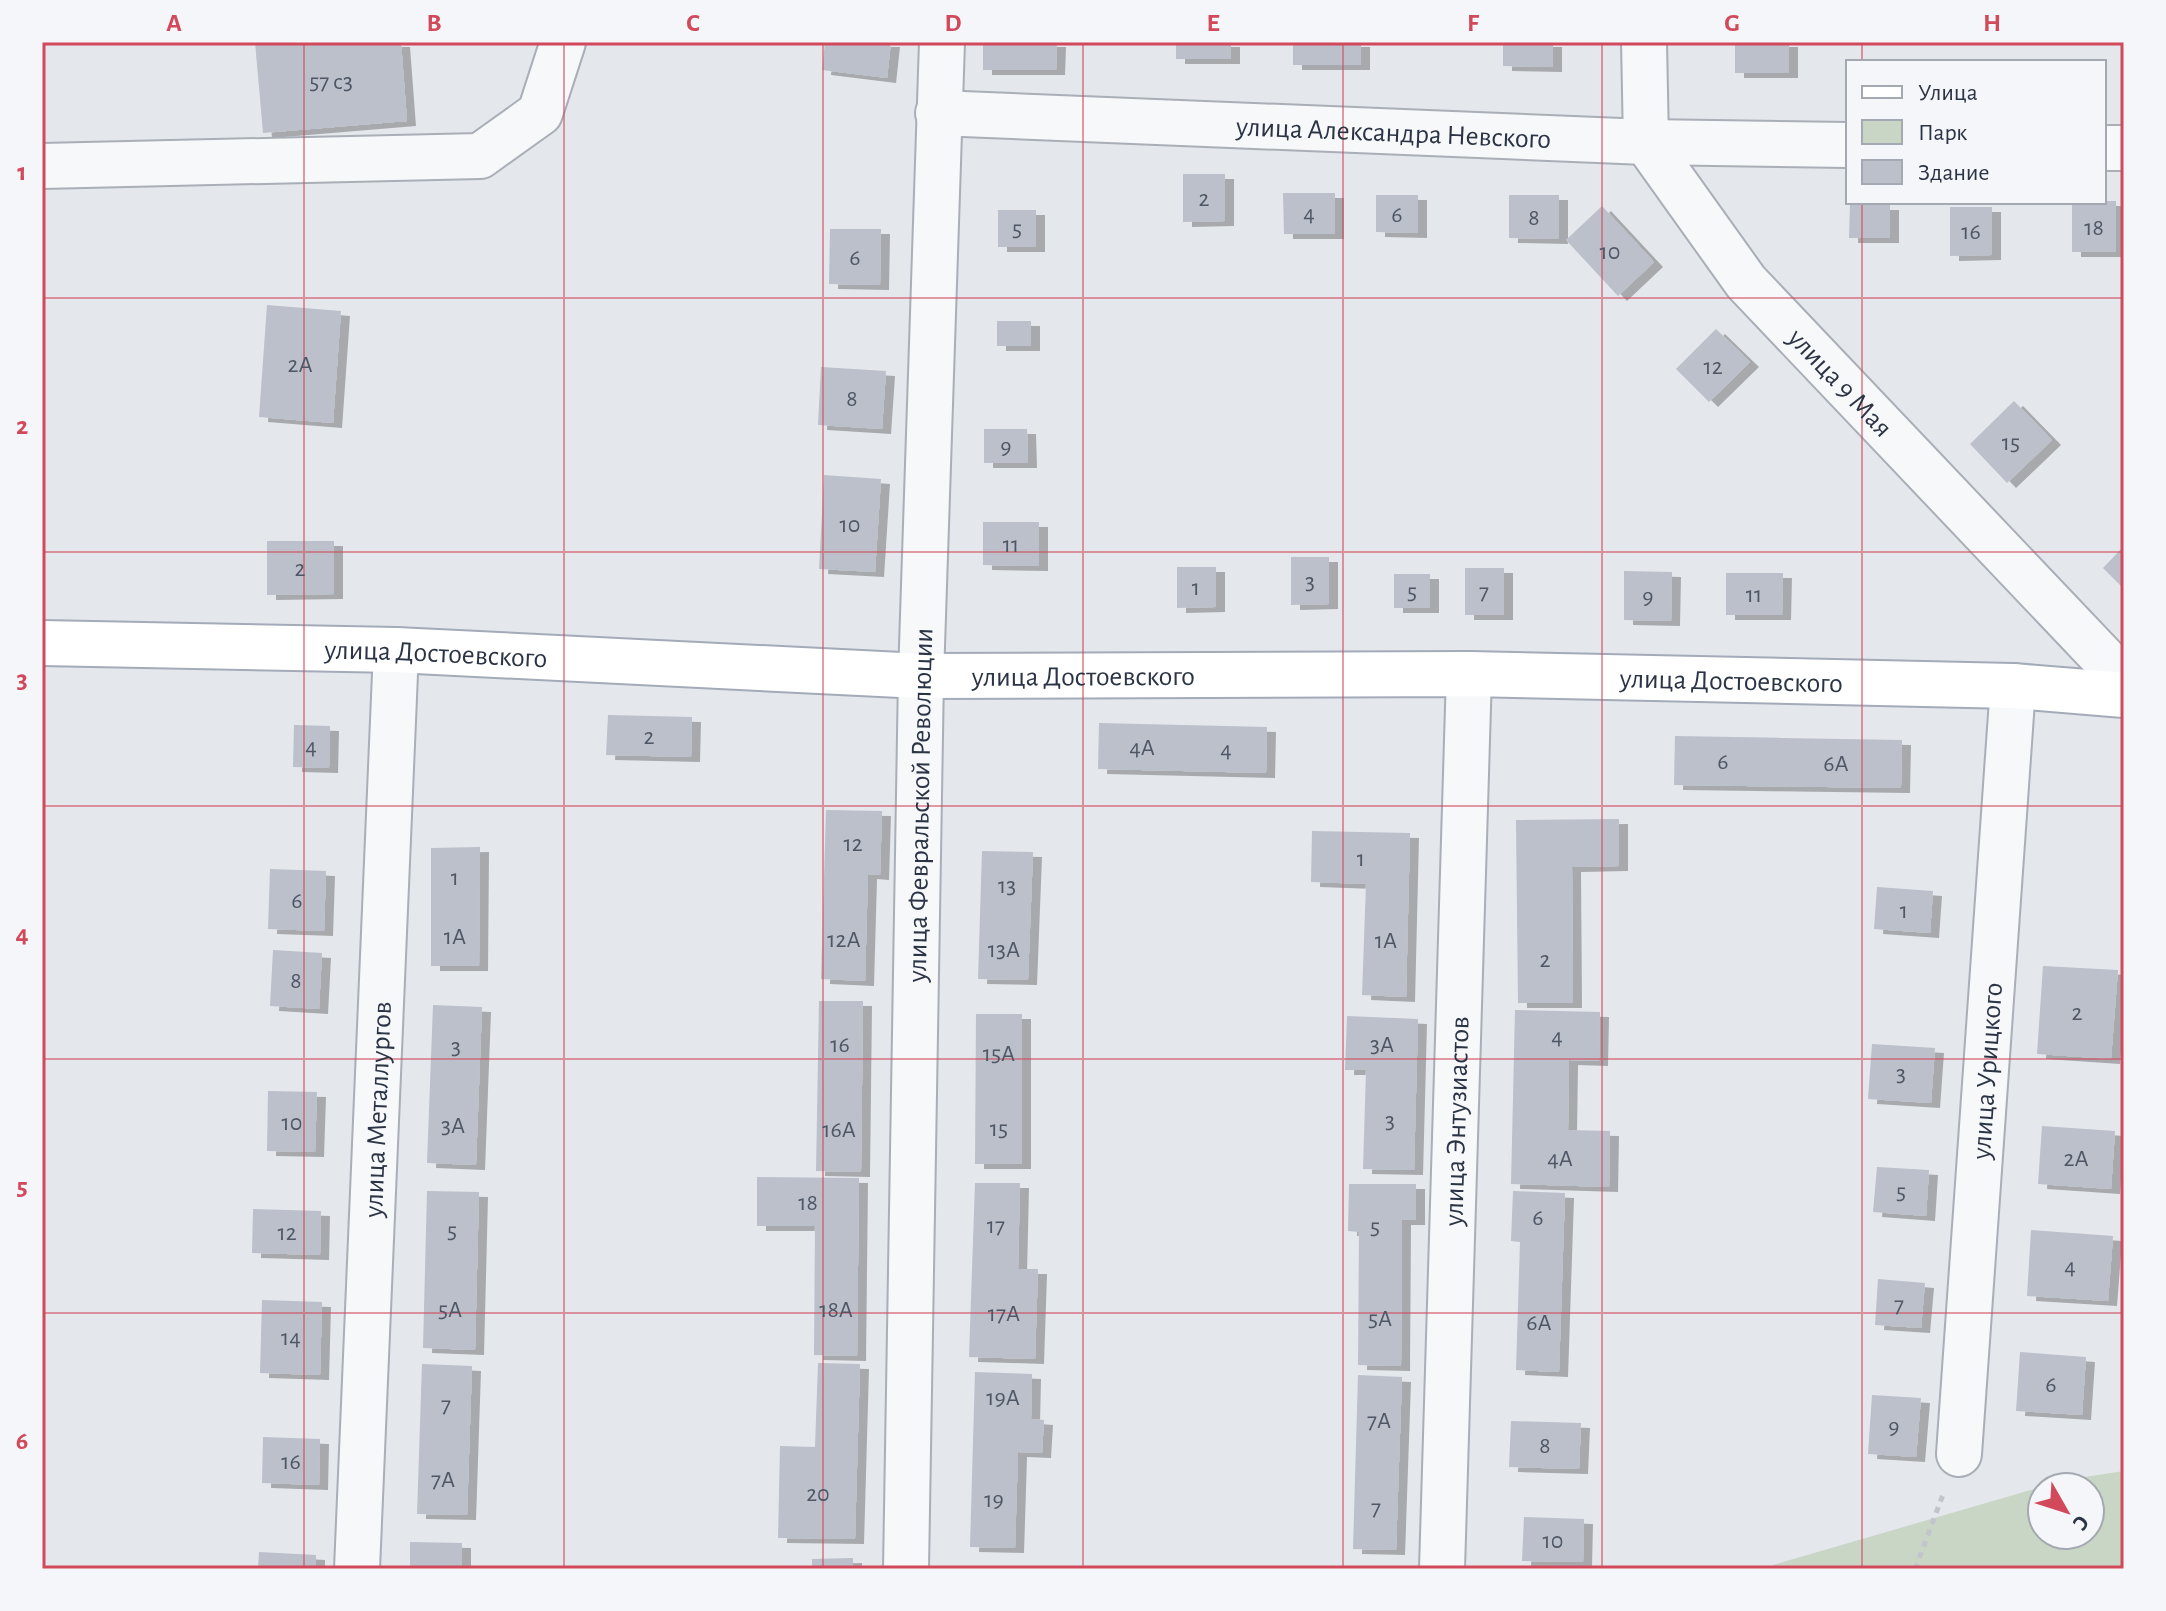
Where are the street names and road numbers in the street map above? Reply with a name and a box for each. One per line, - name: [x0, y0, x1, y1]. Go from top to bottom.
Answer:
- street label: улица Александра Невского: [1235, 113, 1552, 154]
- street label: улица 9 Мая: [1781, 323, 1897, 443]
- street label: улица Февральской Революции: [904, 627, 939, 984]
- street label: улица Достоевского: [323, 637, 548, 673]
- street label: улица Достоевского: [971, 663, 1195, 692]
- street label: улица Достоевского: [1618, 665, 1843, 698]
- street label: улица Урицкого: [1968, 982, 2008, 1162]
- street label: улица Металлургов: [360, 1001, 397, 1219]
- street label: улица Энтузиастов: [1440, 1016, 1475, 1228]

